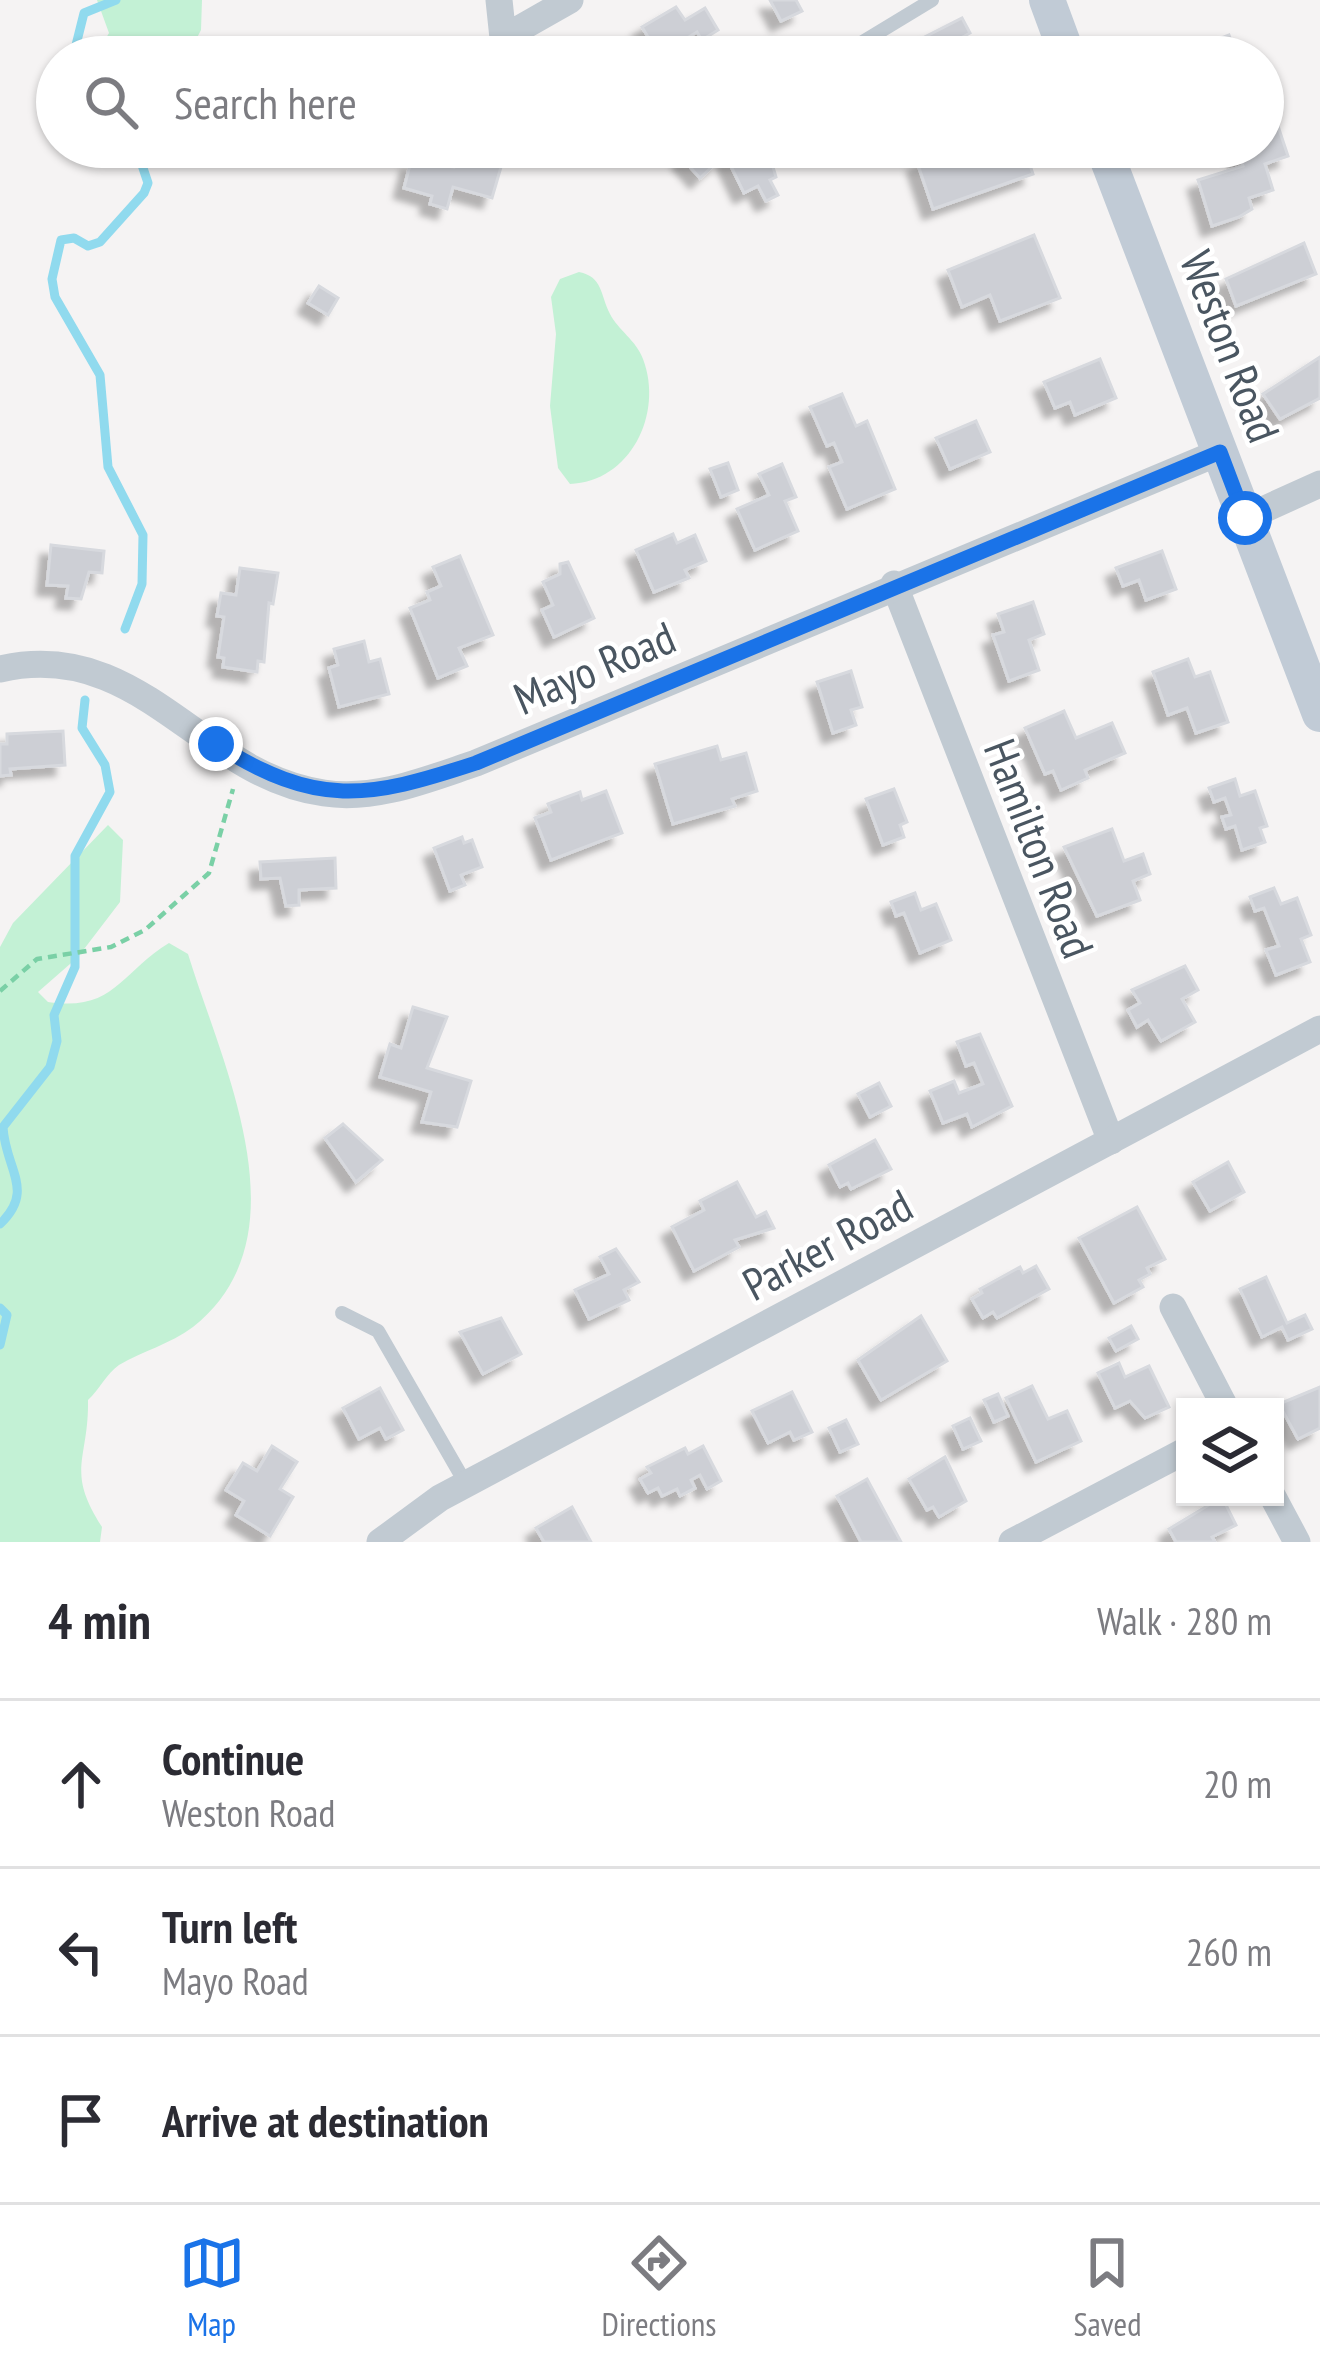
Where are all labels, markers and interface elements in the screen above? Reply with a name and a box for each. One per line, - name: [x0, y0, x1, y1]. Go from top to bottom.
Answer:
- search box: [36, 36, 1284, 168]
- icon: search: [78, 69, 144, 135]
- text: Search here: [174, 73, 357, 131]
- street label: Weston Road: [1168, 242, 1294, 450]
- route start: [1218, 491, 1272, 545]
- street label: Mayo Road: [505, 607, 683, 727]
- route end: [189, 717, 243, 771]
- street label: Hamilton Road: [972, 731, 1108, 965]
- street label: Parker Road: [732, 1175, 922, 1313]
- map controls: [1176, 1398, 1284, 1506]
- button: layers: [1176, 1398, 1284, 1506]
- text: 4 min: [48, 1587, 151, 1653]
- text: Walk · 280 m: [1097, 1595, 1272, 1646]
- text: Continue: [162, 1729, 304, 1787]
- icon: ahead: [48, 1751, 114, 1817]
- text: 20 m: [1203, 1758, 1272, 1809]
- text: Weston Road: [162, 1787, 335, 1838]
- text: Turn left: [162, 1897, 297, 1955]
- icon: left: [48, 1919, 114, 1985]
- text: 260 m: [1186, 1926, 1272, 1977]
- text: Mayo Road: [162, 1955, 309, 2006]
- icon: arrive: [48, 2087, 114, 2153]
- text: Arrive at destination: [162, 2091, 489, 2149]
- tab: Map: [179, 2230, 245, 2345]
- tab: Directions: [602, 2230, 716, 2345]
- tab: Saved: [1073, 2230, 1141, 2345]

